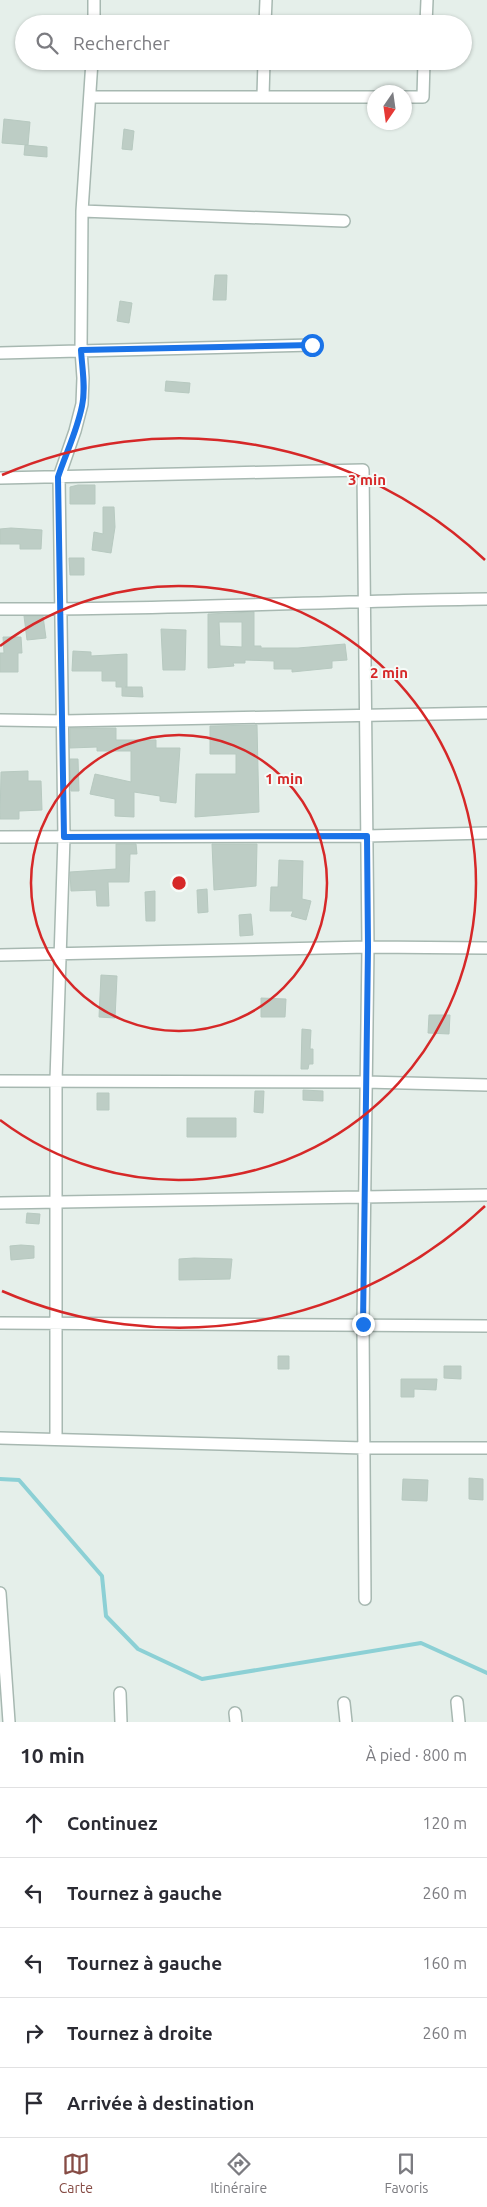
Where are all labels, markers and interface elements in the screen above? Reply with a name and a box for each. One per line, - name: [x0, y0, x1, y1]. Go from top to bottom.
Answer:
- search box: [15, 15, 472, 70]
- icon: search: [33, 29, 61, 57]
- text: Rechercher: [73, 32, 170, 54]
- north arrow: [367, 85, 412, 130]
- route start: [301, 334, 324, 357]
- text: 3 min: [348, 471, 386, 488]
- text: 2 min: [370, 664, 408, 681]
- text: 1 min: [265, 770, 303, 787]
- centre of rings: [170, 874, 188, 892]
- route end: [352, 1313, 375, 1336]
- text: 10 min: [20, 1743, 85, 1767]
- text: À pied · 800 m: [366, 1746, 467, 1764]
- icon: ahead: [20, 1809, 48, 1837]
- text: Continuez: [67, 1812, 157, 1834]
- text: 120 m: [422, 1814, 467, 1832]
- icon: left: [20, 1879, 48, 1907]
- text: Tournez à gauche: [67, 1882, 222, 1904]
- text: 260 m: [422, 1884, 467, 1902]
- icon: left: [20, 1949, 48, 1977]
- text: Tournez à gauche: [67, 1952, 222, 1974]
- text: 160 m: [422, 1954, 467, 1972]
- icon: right: [20, 2019, 48, 2047]
- text: Tournez à droite: [67, 2022, 213, 2044]
- text: 260 m: [422, 2024, 467, 2042]
- icon: arrive: [20, 2089, 48, 2117]
- text: Arrivée à destination: [67, 2092, 254, 2114]
- tab: Carte: [59, 2150, 93, 2196]
- tab: Itinéraire: [210, 2150, 267, 2196]
- tab: Favoris: [385, 2150, 428, 2196]

